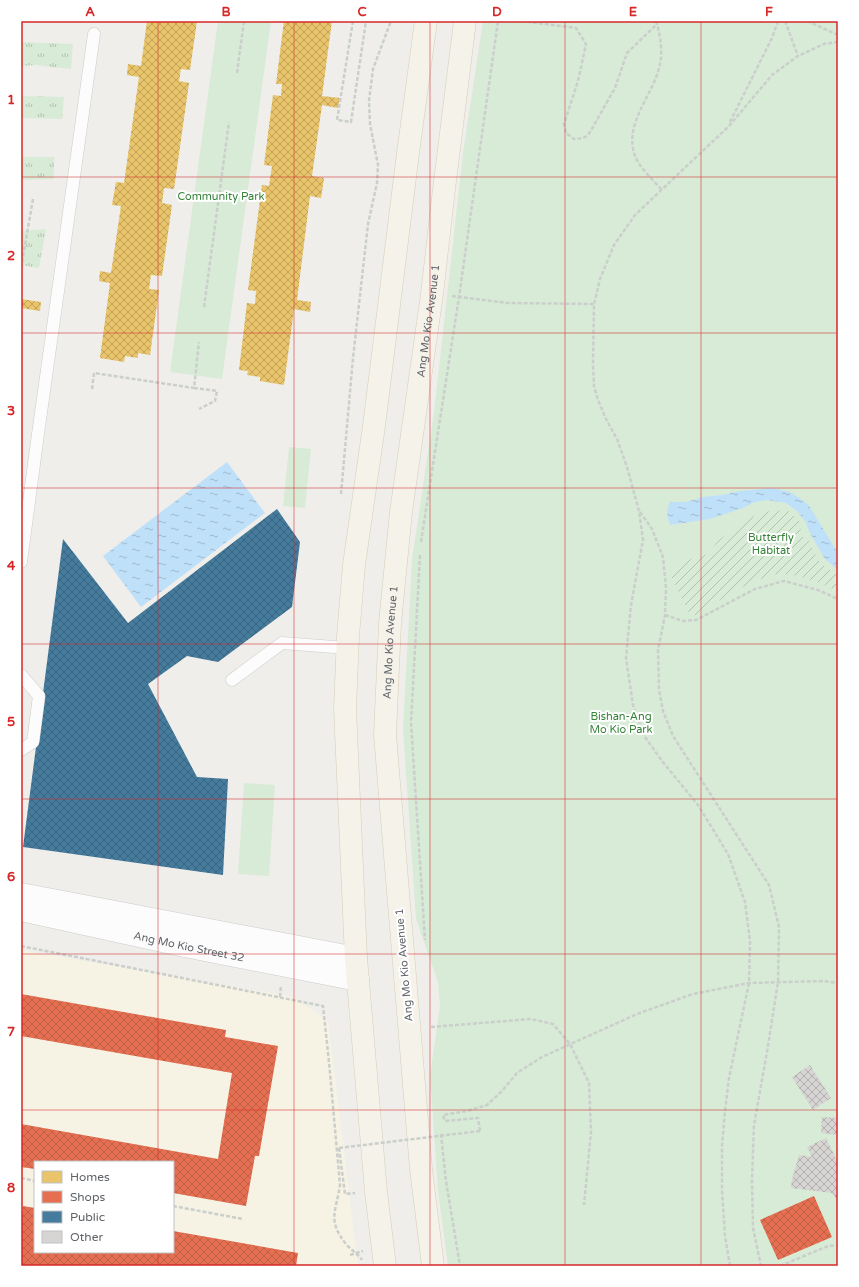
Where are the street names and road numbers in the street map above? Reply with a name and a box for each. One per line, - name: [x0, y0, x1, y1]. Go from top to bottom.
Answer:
- street label: Ang Mo Kio Avenue 1: [414, 264, 442, 378]
- street label: Ang Mo Kio Avenue 1: [380, 585, 400, 699]
- street label: Ang Mo Kio Avenue 1: [393, 908, 415, 1022]
- street label: Ang Mo Kio Street 32: [133, 928, 246, 964]

